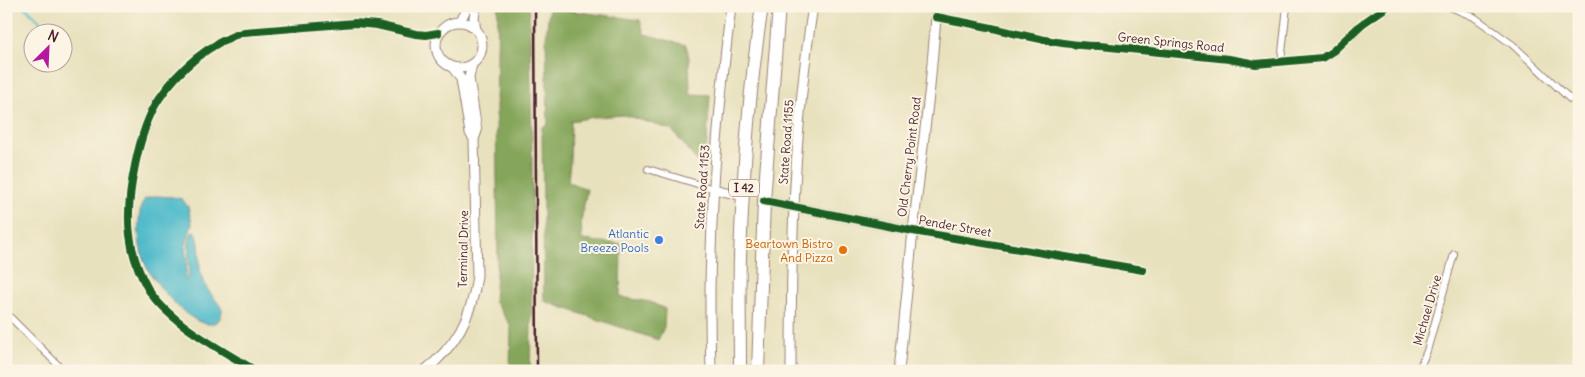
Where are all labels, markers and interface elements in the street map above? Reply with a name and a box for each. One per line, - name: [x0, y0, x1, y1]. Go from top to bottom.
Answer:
- north arrow: [22, 22, 72, 72]
- text: N: [45, 26, 61, 46]
- street label: Green Springs Road: [1117, 29, 1225, 55]
- street label: Old Cherry Point Road: [894, 96, 924, 218]
- street label: State Road 1155: [776, 99, 796, 185]
- street label: State Road 1153: [692, 144, 712, 230]
- road number: I 42: [729, 180, 759, 197]
- street label: Terminal Drive: [455, 210, 471, 288]
- street label: Pender Street: [918, 212, 992, 240]
- place label: Atlantic Breeze Pools: [580, 226, 649, 255]
- marker: Atlantic Breeze Pools: [653, 234, 665, 246]
- place label: Beartown Bistro And Pizza: [745, 236, 833, 265]
- marker: Beartown Bistro And Pizza: [837, 244, 849, 256]
- street label: Michael Drive: [1410, 273, 1444, 347]

